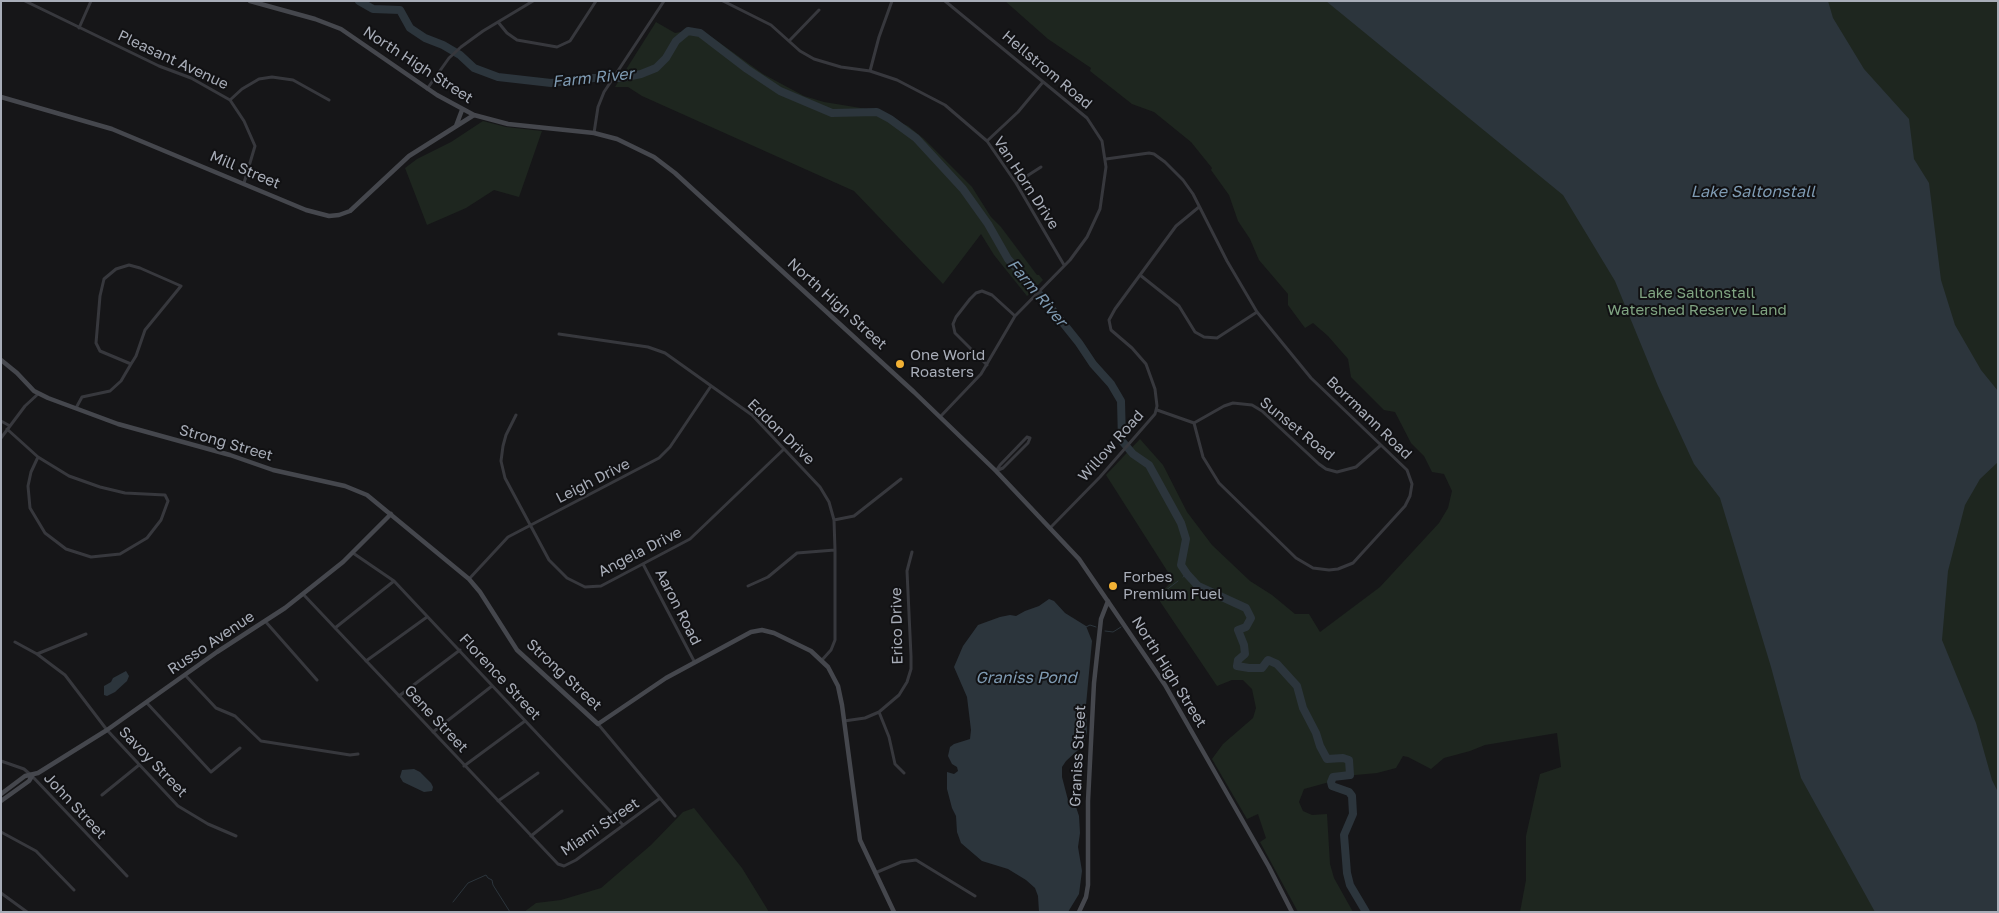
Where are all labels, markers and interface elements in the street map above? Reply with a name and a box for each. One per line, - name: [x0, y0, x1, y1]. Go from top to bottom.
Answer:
- street label: North High Street: [360, 23, 476, 107]
- street label: Pleasant Avenue: [115, 27, 231, 93]
- street label: Hellstrom Road: [998, 27, 1096, 113]
- water label: Farm River: [551, 64, 635, 92]
- street label: Van Horn Drive: [989, 133, 1063, 233]
- street label: Mill Street: [207, 147, 283, 193]
- water label: Lake Saltonstall: [1691, 182, 1815, 202]
- street label: North High Street: [784, 255, 890, 353]
- water label: Farm River: [1003, 255, 1071, 331]
- park label: Lake Saltonstall Watershed Reserve Land: [1607, 284, 1787, 319]
- place label: One World Roasters: [910, 346, 985, 381]
- marker: One World Roasters: [894, 358, 906, 370]
- street label: Borrmann Road: [1323, 373, 1415, 463]
- street label: Sunset Road: [1256, 393, 1338, 465]
- street label: Eddon Drive: [744, 395, 818, 469]
- street label: Willow Road: [1074, 407, 1148, 485]
- street label: Strong Street: [177, 421, 275, 465]
- street label: Leigh Drive: [553, 455, 633, 507]
- street label: Angela Drive: [595, 523, 685, 581]
- street label: Aaron Road: [651, 566, 705, 648]
- place label: Forbes Premium Fuel: [1123, 568, 1222, 603]
- marker: Forbes Premium Fuel: [1107, 580, 1119, 592]
- street label: Erico Drive: [887, 587, 907, 665]
- street label: Russo Avenue: [164, 607, 258, 679]
- street label: North High Street: [1128, 613, 1210, 731]
- street label: Florence Street: [455, 630, 545, 724]
- street label: Strong Street: [523, 635, 605, 715]
- water label: Graniss Pond: [975, 668, 1077, 688]
- street label: Gene Street: [400, 682, 472, 756]
- street label: Graniss Street: [1066, 705, 1090, 807]
- street label: Savoy Street: [115, 723, 191, 801]
- street label: John Street: [40, 769, 110, 843]
- street label: Miami Street: [557, 794, 643, 860]

